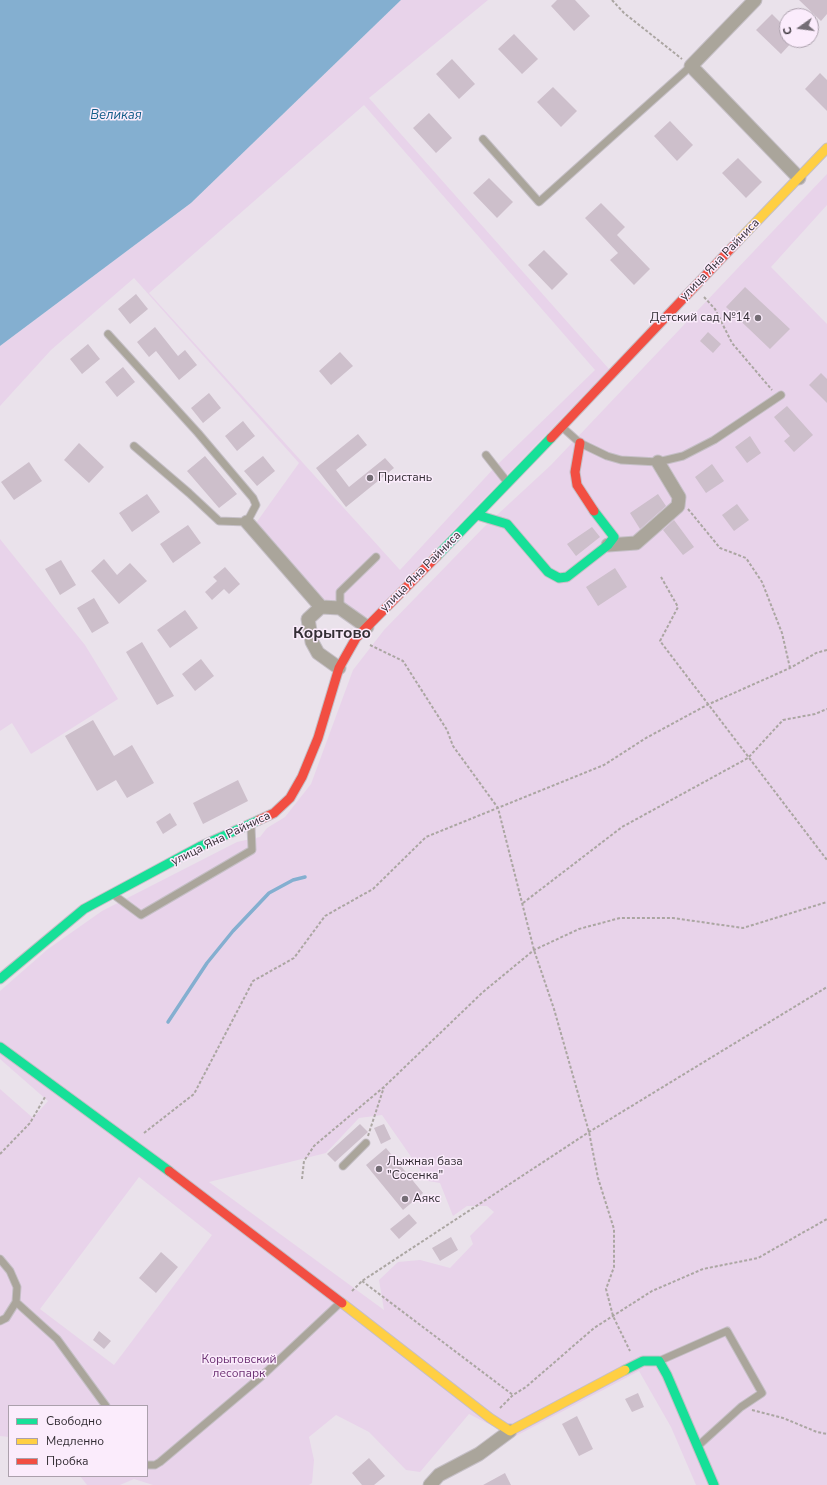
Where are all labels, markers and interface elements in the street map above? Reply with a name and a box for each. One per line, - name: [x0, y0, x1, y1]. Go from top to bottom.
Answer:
- north arrow: [779, 8, 819, 48]
- text: С: [780, 25, 796, 36]
- water label: Великая: [90, 108, 142, 124]
- street label: улица Яна Райниса: [677, 216, 763, 304]
- place label: Детский сад №14: [650, 311, 750, 325]
- marker: Детский сад №14: [753, 313, 763, 323]
- place label: Пристань: [378, 471, 432, 485]
- marker: Пристань: [365, 473, 375, 483]
- street label: улица Яна Райниса: [378, 529, 464, 615]
- district label: Корытово: [293, 624, 371, 644]
- street label: улица Яна Райниса: [169, 809, 273, 869]
- place label: Лыжная база "Сосенка": [387, 1155, 463, 1183]
- marker: Лыжная база "Сосенка": [374, 1164, 384, 1174]
- place label: Аякс: [413, 1192, 440, 1206]
- marker: Аякс: [400, 1194, 410, 1204]
- park label: Корытовский лесопарк: [202, 1353, 276, 1381]
- legend: [8, 1405, 148, 1477]
- text: Свободно: [46, 1413, 102, 1429]
- text: Медленно: [46, 1433, 104, 1449]
- text: Пробка: [46, 1453, 89, 1469]

